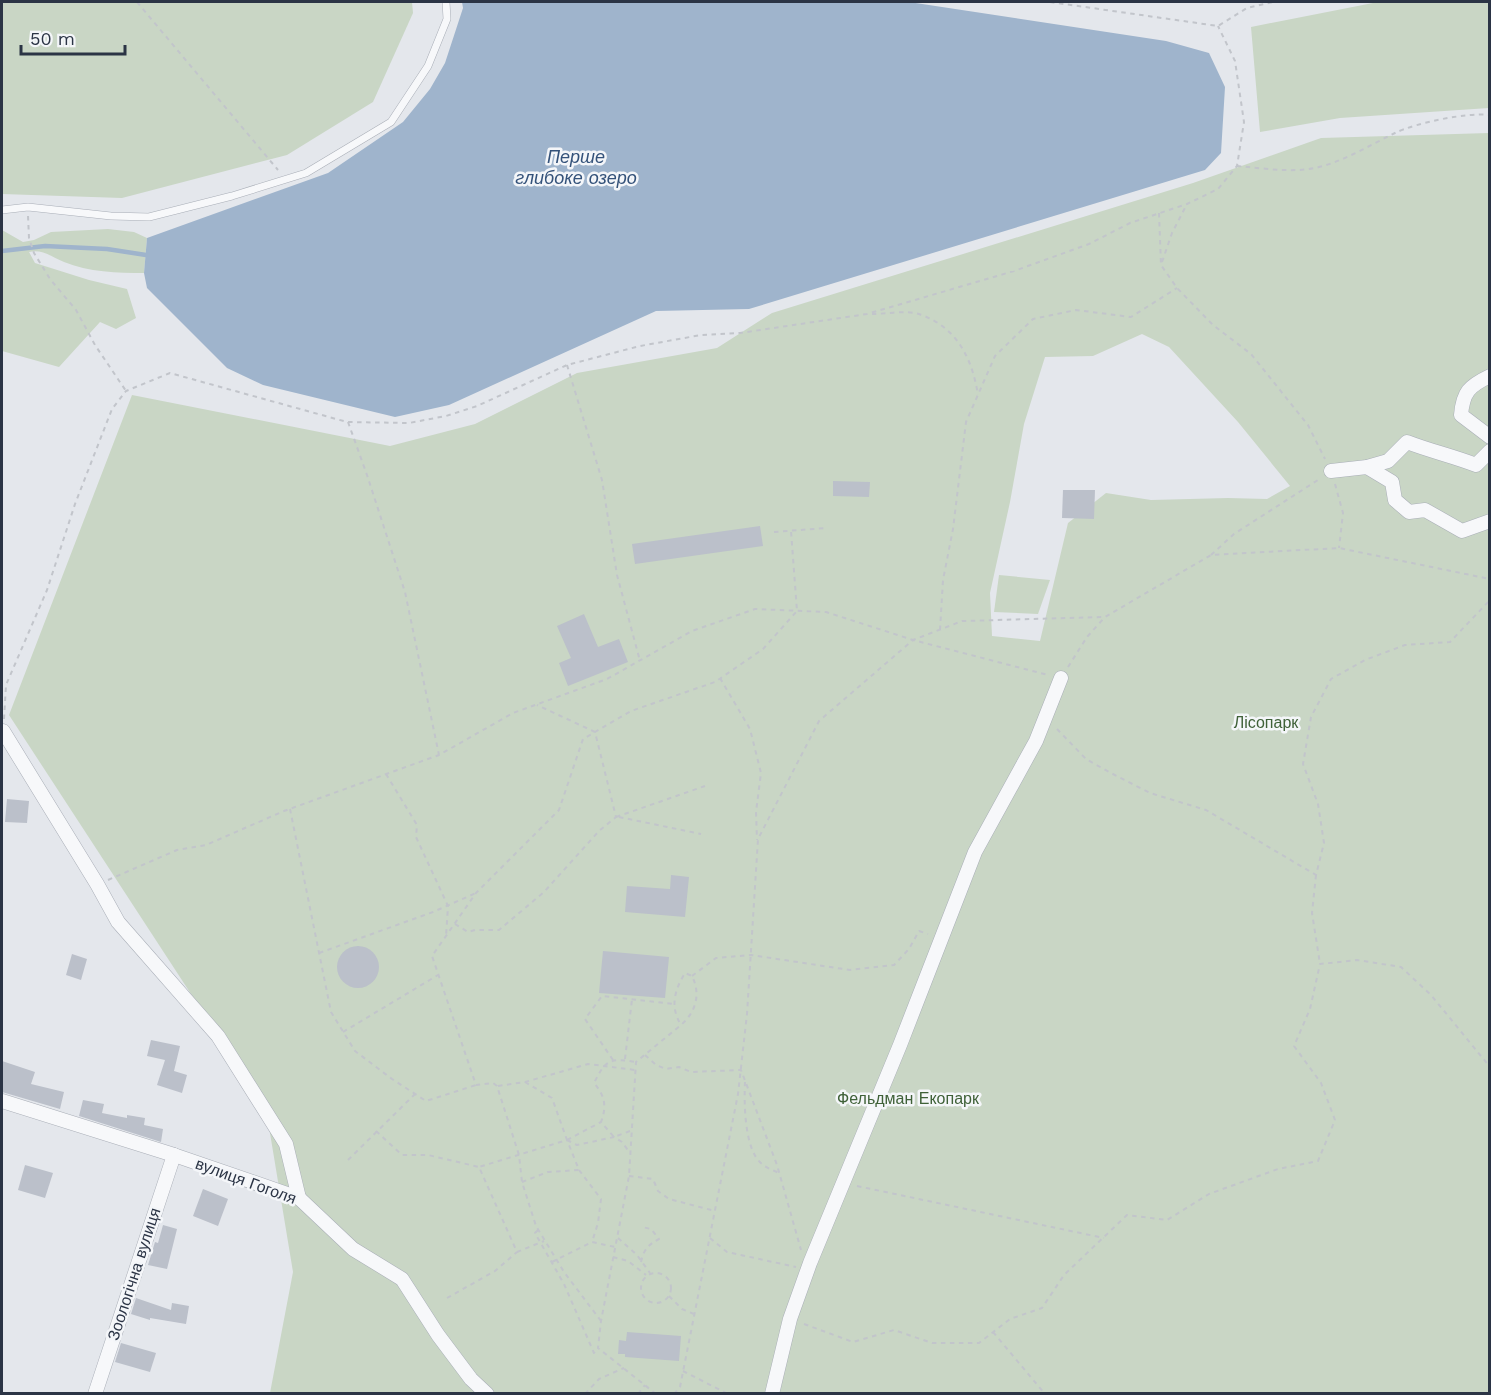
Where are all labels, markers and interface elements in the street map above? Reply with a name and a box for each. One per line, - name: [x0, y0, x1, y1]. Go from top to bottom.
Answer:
- scale bar: [21, 18, 124, 56]
- text: 50 m: [30, 28, 75, 49]
- water label: Перше глибоке озеро: [515, 146, 637, 188]
- park label: Лісопарк: [1234, 713, 1299, 732]
- park label: Фельдман Екопарк: [837, 1089, 980, 1108]
- street label: вулиця Гоголя: [193, 1154, 299, 1208]
- street label: Зоологічна вулиця: [104, 1205, 164, 1343]

